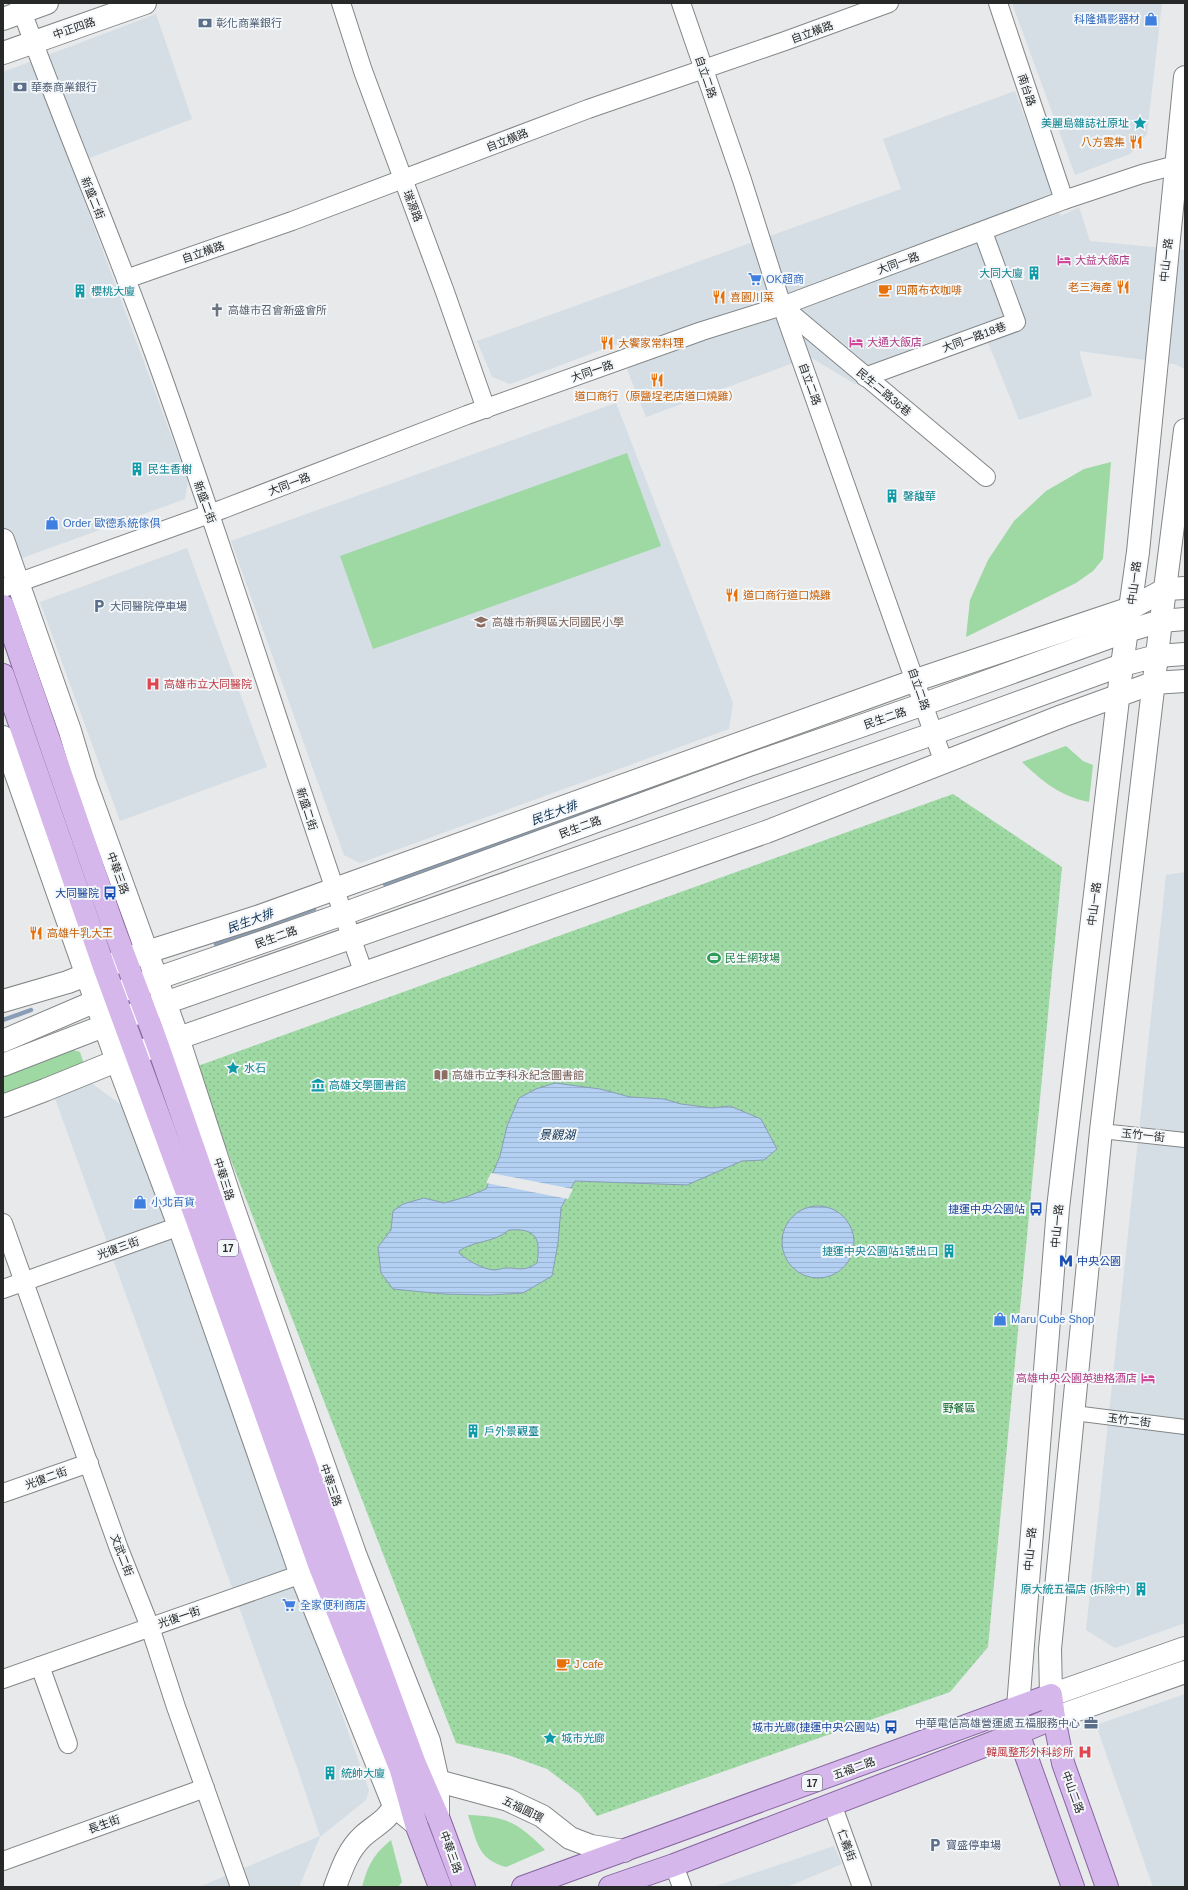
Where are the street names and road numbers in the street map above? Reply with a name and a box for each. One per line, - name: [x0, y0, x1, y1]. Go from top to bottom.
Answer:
- street label: 中正四路: [51, 15, 97, 41]
- street label: 自立橫路: [789, 19, 835, 45]
- street label: 自立二路: [693, 54, 719, 100]
- street label: 南台路: [1016, 72, 1038, 108]
- street label: 自立橫路: [484, 127, 530, 153]
- street label: 新盛二街: [79, 175, 107, 221]
- street label: 瑞源路: [401, 188, 425, 224]
- street label: 中山一路: [1158, 237, 1174, 283]
- street label: 自立橫路: [180, 239, 226, 265]
- street label: 大同一路: [875, 250, 921, 276]
- street label: 大同一路18巷: [940, 320, 1008, 354]
- street label: 大同一路: [569, 358, 615, 384]
- street label: 自立二路: [797, 361, 823, 407]
- street label: 民生二路36巷: [854, 366, 914, 418]
- street label: 大同一路: [266, 471, 312, 497]
- street label: 新盛二街: [192, 479, 218, 525]
- street label: 中山一路: [1125, 560, 1143, 606]
- street label: 自立二路: [906, 666, 932, 712]
- street label: 民生二路: [862, 705, 908, 731]
- street label: 新盛二街: [294, 786, 320, 832]
- street label: 民生二路: [557, 814, 603, 840]
- street label: 中華三路: [105, 850, 131, 896]
- street label: 中山一路: [1085, 881, 1103, 927]
- street label: 民生二路: [253, 924, 299, 950]
- street label: 玉竹一街: [1120, 1127, 1166, 1143]
- street label: 中華三路: [211, 1156, 237, 1202]
- street label: 中山一路: [1049, 1204, 1065, 1248]
- street label: 光復三街: [95, 1235, 141, 1261]
- road number: 17: [218, 1240, 238, 1256]
- street label: 玉竹二街: [1106, 1411, 1152, 1429]
- street label: 中華三路: [318, 1462, 344, 1508]
- street label: 光復二街: [23, 1465, 69, 1491]
- street label: 中山一路: [1022, 1527, 1038, 1571]
- street label: 文武二街: [109, 1532, 135, 1578]
- street label: 光復一街: [156, 1604, 202, 1630]
- street label: 五福二路: [831, 1755, 877, 1781]
- street label: 中山二路: [1060, 1769, 1086, 1815]
- road number: 17: [802, 1775, 822, 1791]
- street label: 五福圓環: [501, 1794, 545, 1824]
- street label: 長生街: [86, 1813, 122, 1835]
- street label: 仁義街: [836, 1827, 858, 1863]
- street label: 中華三路: [438, 1829, 464, 1875]

